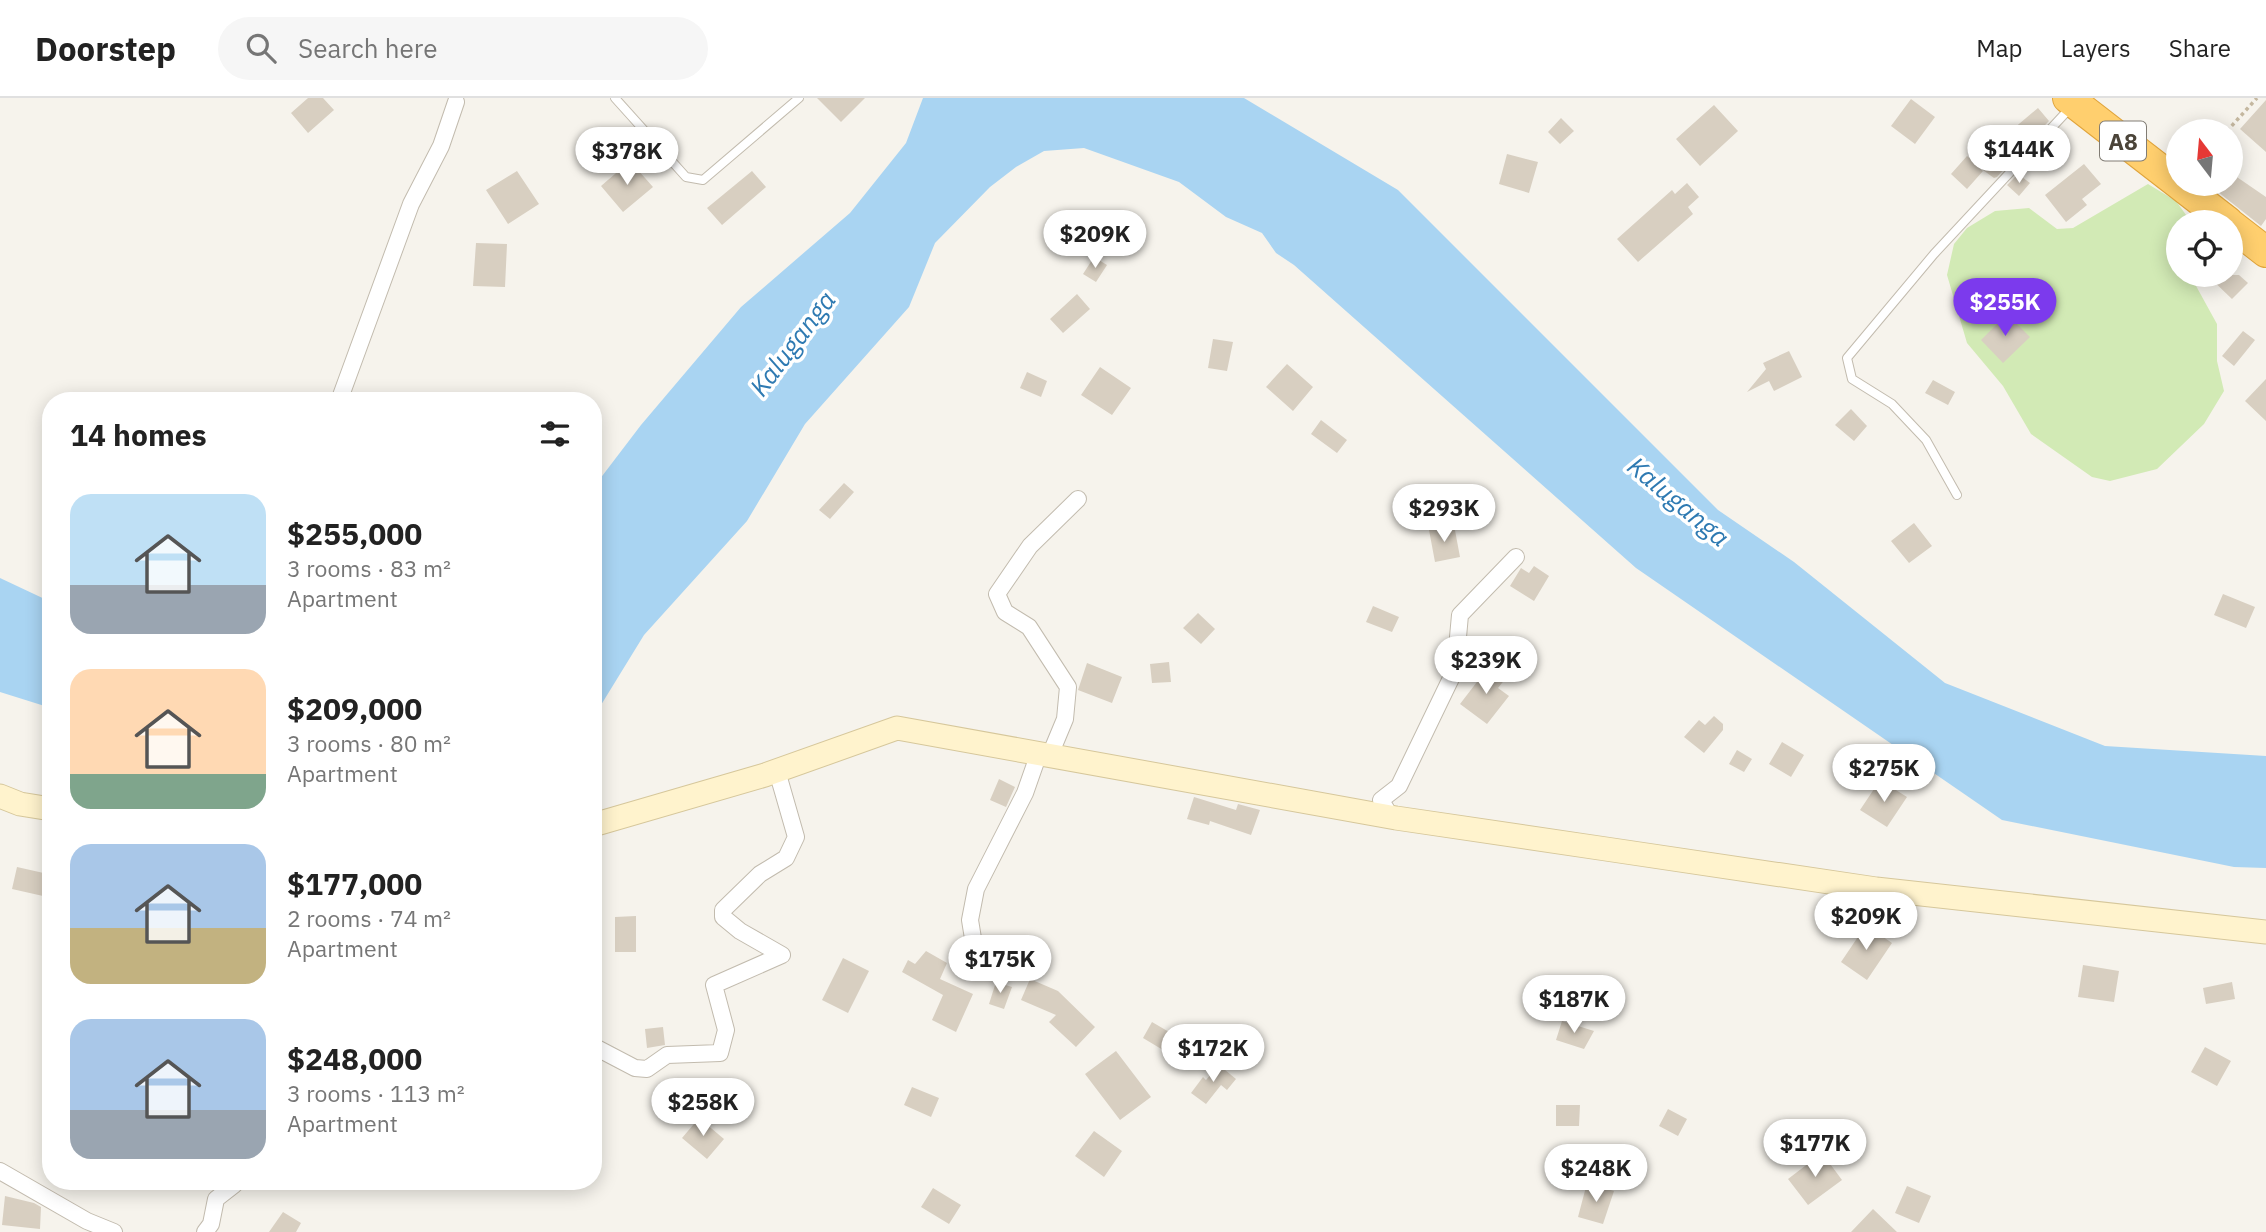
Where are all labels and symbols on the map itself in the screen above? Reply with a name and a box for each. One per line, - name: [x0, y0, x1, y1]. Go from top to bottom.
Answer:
- north arrow: [2166, 119, 2244, 196]
- road number: A8: [2100, 122, 2146, 160]
- pin: $144K: [1970, 126, 2068, 185]
- pin: $378K: [578, 127, 676, 187]
- pin: $209K: [1046, 211, 1144, 270]
- pin: $255K: [1956, 278, 2054, 338]
- water label: Kaluganga: [741, 284, 843, 402]
- water label: Kaluganga: [1621, 448, 1737, 554]
- pin: $293K: [1395, 484, 1493, 544]
- pin: $239K: [1437, 636, 1535, 696]
- pin: $275K: [1835, 744, 1933, 804]
- pin: $209K: [1817, 892, 1915, 952]
- pin: $175K: [951, 936, 1049, 995]
- pin: $187K: [1525, 976, 1623, 1035]
- pin: $172K: [1164, 1024, 1262, 1084]
- pin: $258K: [654, 1079, 752, 1138]
- pin: $177K: [1766, 1119, 1864, 1179]
- pin: $248K: [1547, 1144, 1645, 1204]

